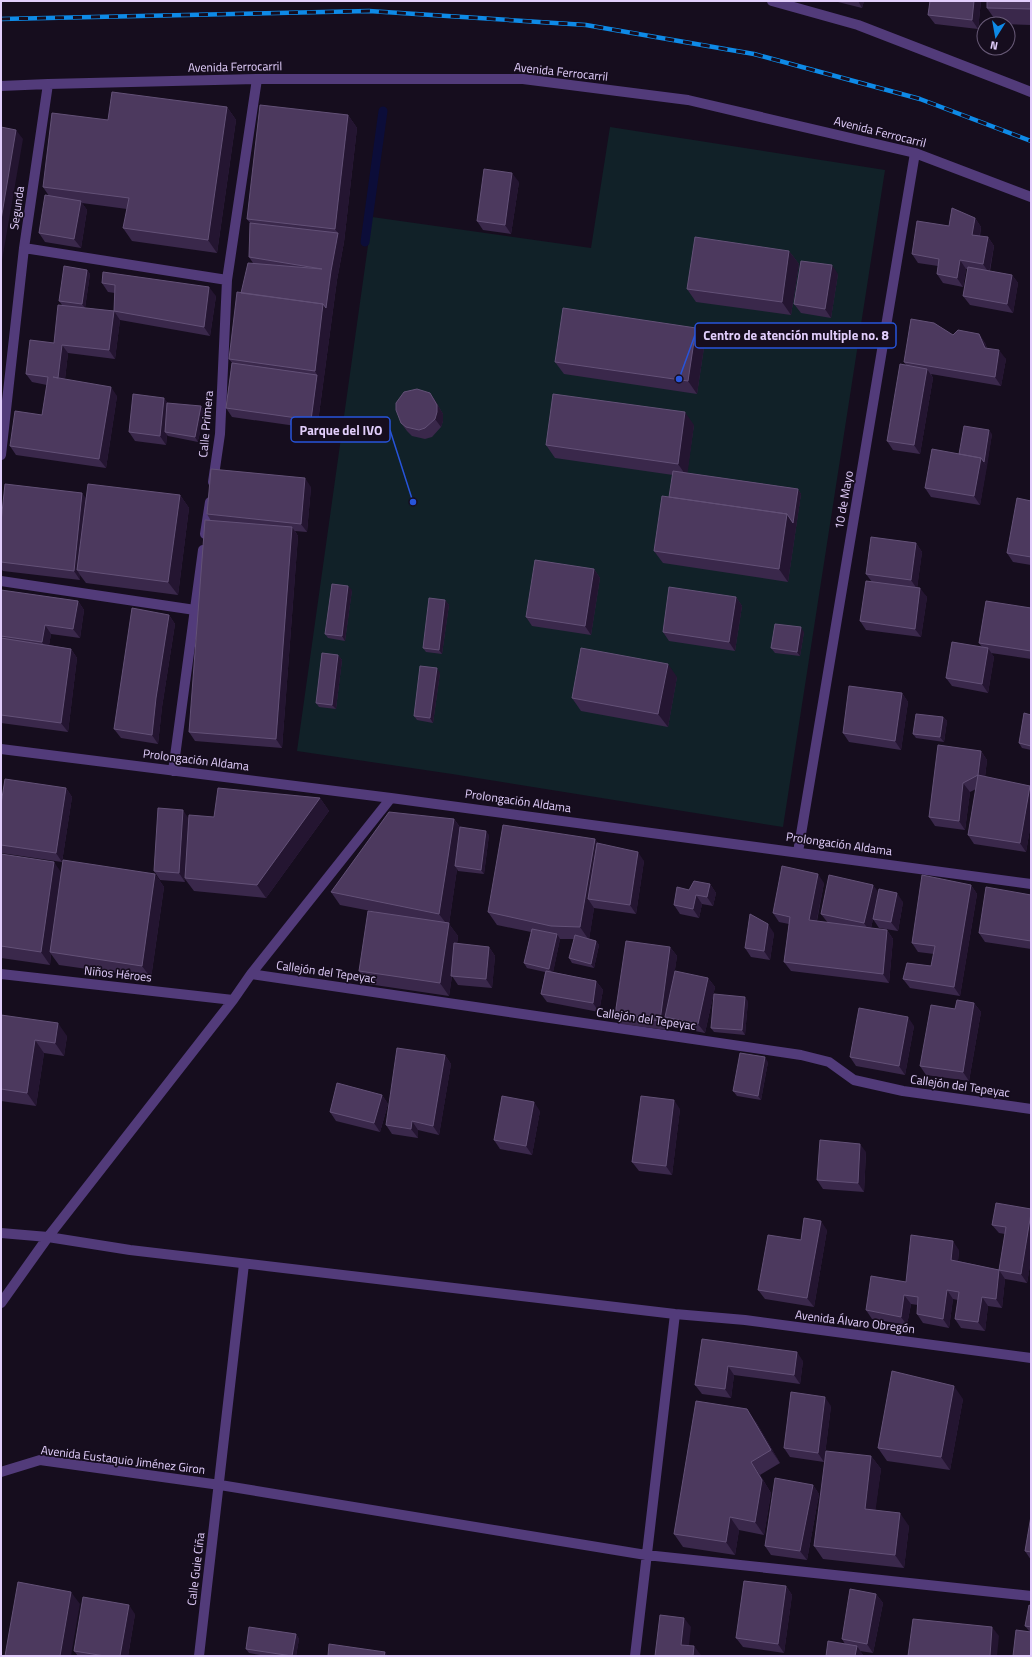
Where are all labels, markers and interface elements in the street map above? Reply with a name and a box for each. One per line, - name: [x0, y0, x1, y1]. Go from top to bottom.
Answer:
- north arrow: [976, 16, 1016, 56]
- text: N: [989, 37, 999, 54]
- street label: Avenida Ferrocarril: [188, 56, 282, 77]
- street label: Avenida Ferrocarril: [513, 57, 609, 86]
- street label: Avenida Ferrocarril: [832, 111, 928, 152]
- street label: Segunda: [4, 185, 29, 231]
- callout: Centro de atención multiple no. 8: [695, 323, 896, 348]
- text: Centro de atención multiple no. 8: [703, 325, 889, 345]
- street label: Calle Primera: [193, 390, 218, 458]
- callout: Parque del IVO: [291, 417, 390, 442]
- text: Parque del IVO: [300, 420, 382, 440]
- street label: 10 de Mayo: [829, 469, 858, 531]
- street label: Prolongación Aldama: [142, 744, 250, 775]
- street label: Prolongación Aldama: [464, 784, 572, 817]
- street label: Prolongación Aldama: [785, 827, 893, 860]
- street label: Callejón del Tepeyac: [275, 955, 377, 988]
- street label: Niños Héroes: [83, 961, 153, 987]
- street label: Callejón del Tepeyac: [595, 1002, 697, 1035]
- street label: Callejón del Tepeyac: [909, 1069, 1011, 1102]
- street label: Avenida Álvaro Obregón: [794, 1305, 916, 1338]
- street label: Avenida Eustaquio Jiménez Giron: [40, 1440, 206, 1479]
- street label: Calle Guie Ciña: [182, 1531, 209, 1607]

